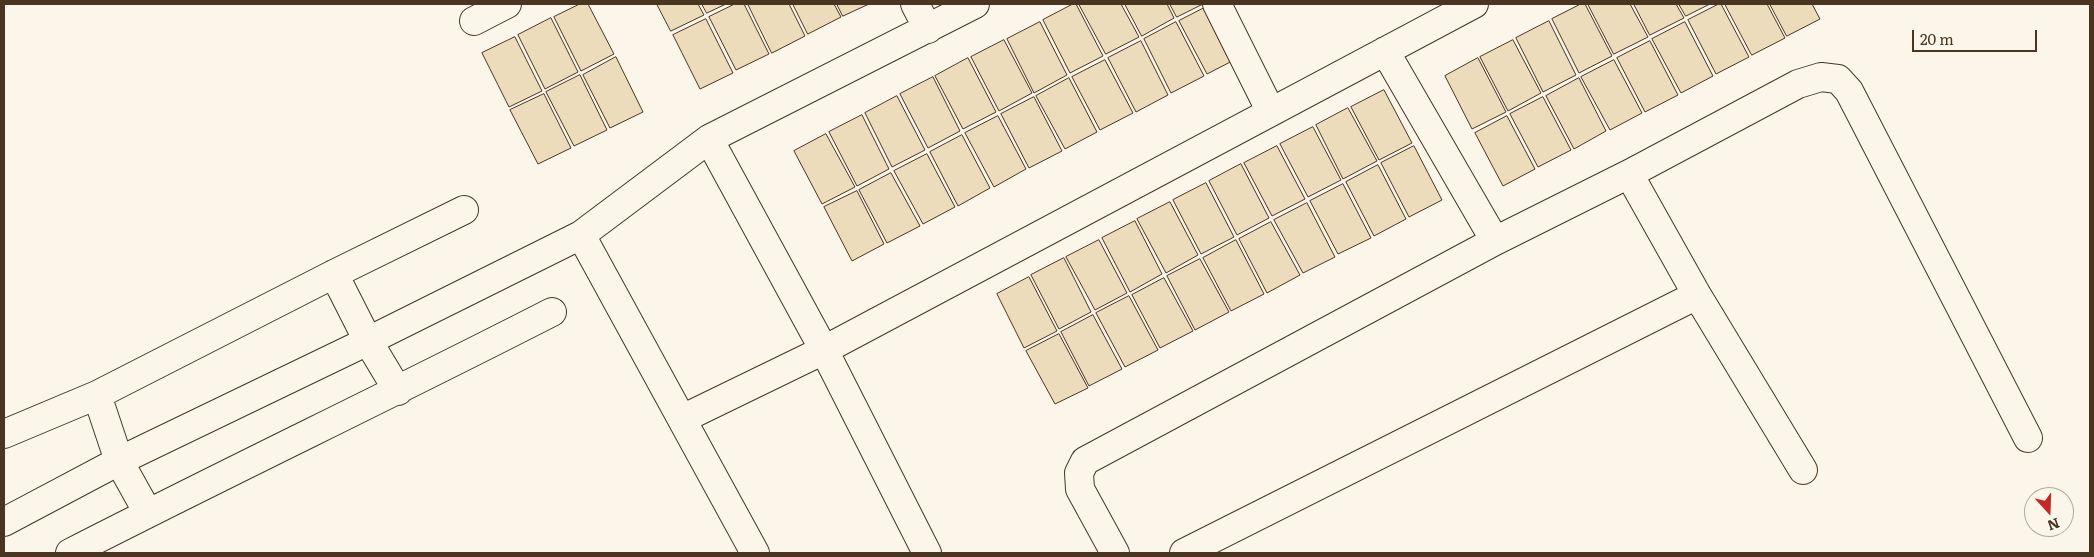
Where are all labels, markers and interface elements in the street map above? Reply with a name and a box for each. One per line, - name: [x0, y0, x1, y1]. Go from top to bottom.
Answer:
- scale bar: [1914, 20, 2039, 52]
- text: 20 m: [1920, 27, 1954, 50]
- north arrow: [2024, 487, 2074, 537]
- text: N: [2045, 514, 2063, 537]

